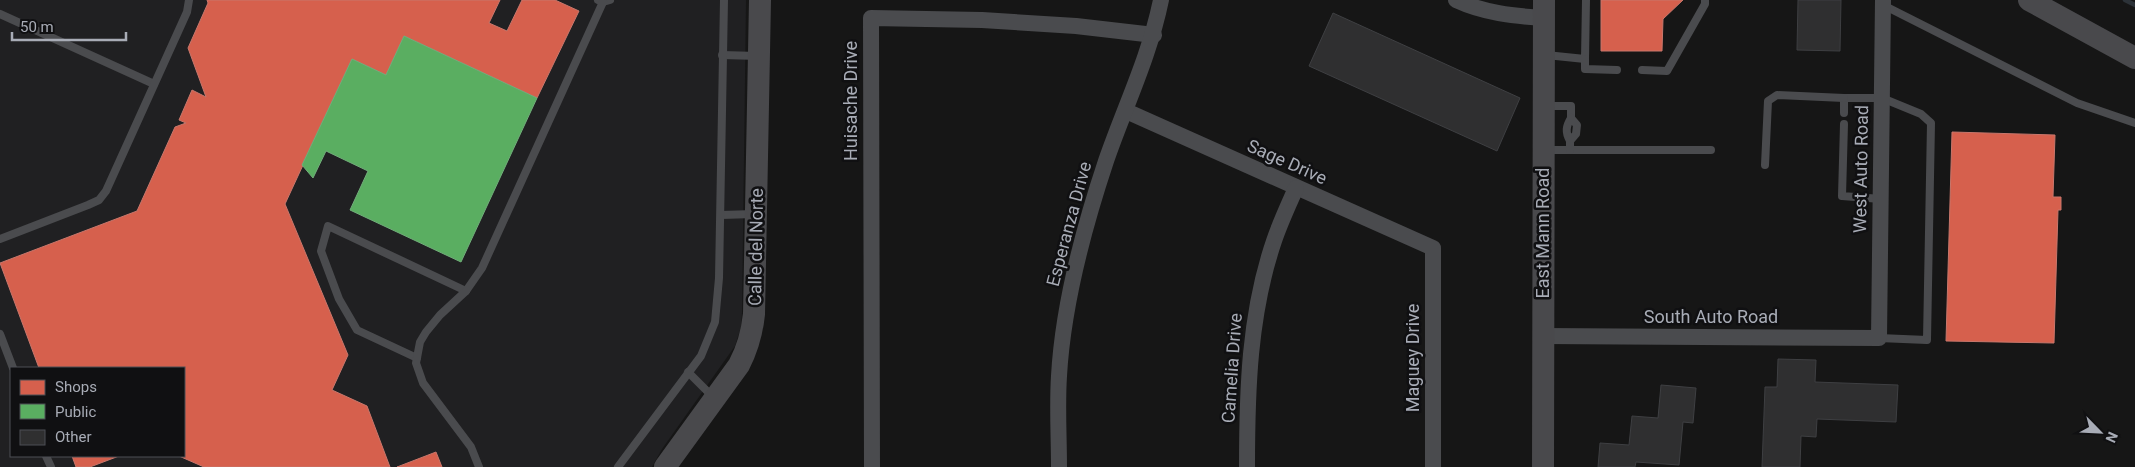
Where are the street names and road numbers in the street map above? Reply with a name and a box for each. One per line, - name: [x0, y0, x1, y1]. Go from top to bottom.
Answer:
- street label: Huisache Drive: [840, 41, 861, 161]
- street label: West Auto Road: [1849, 105, 1872, 233]
- street label: Sage Drive: [1244, 135, 1330, 188]
- street label: Esperanza Drive: [1042, 159, 1095, 289]
- street label: East Mann Road: [1532, 168, 1553, 298]
- street label: Calle del Norte: [744, 188, 767, 306]
- street label: Maguey Drive: [1402, 304, 1423, 412]
- street label: South Auto Road: [1644, 306, 1778, 327]
- street label: Camelia Drive: [1217, 312, 1246, 424]

